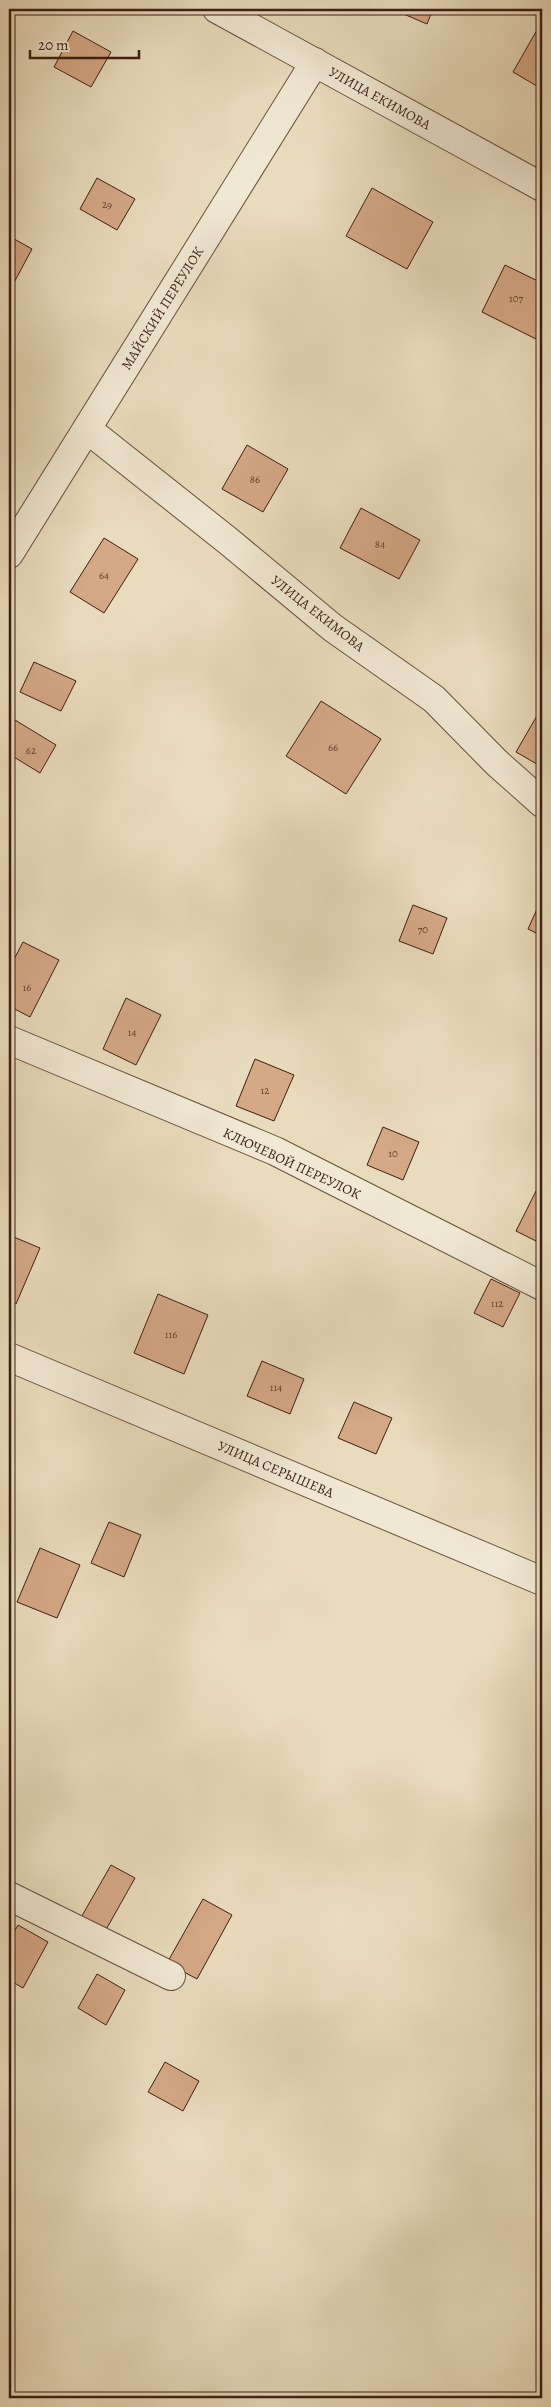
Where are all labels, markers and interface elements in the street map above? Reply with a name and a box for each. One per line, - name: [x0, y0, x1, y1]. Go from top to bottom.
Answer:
- scale bar: [30, 28, 139, 60]
- text: 20 m: [38, 35, 69, 55]
- street label: УЛИЦА ЕКИМОВА: [325, 63, 435, 135]
- house number: 29: [102, 197, 112, 212]
- street label: МАЙСКИЙ ПЕРЕУЛОК: [117, 243, 208, 373]
- house number: 107: [509, 291, 523, 306]
- house number: 86: [250, 472, 260, 487]
- house number: 84: [375, 537, 385, 552]
- house number: 64: [99, 568, 109, 583]
- street label: УЛИЦА ЕКИМОВА: [267, 571, 369, 656]
- house number: 66: [328, 740, 338, 755]
- house number: 62: [26, 743, 36, 758]
- house number: 70: [418, 922, 428, 937]
- house number: 16: [23, 980, 31, 995]
- house number: 14: [128, 1025, 136, 1040]
- house number: 12: [261, 1083, 270, 1098]
- street label: КЛЮЧЕВОЙ ПЕРЕУЛОК: [220, 1123, 364, 1204]
- house number: 10: [388, 1146, 398, 1161]
- house number: 112: [491, 1296, 503, 1311]
- house number: 116: [165, 1327, 177, 1342]
- house number: 114: [270, 1380, 282, 1395]
- street label: УЛИЦА СЕРЫШЕВА: [215, 1436, 338, 1503]

